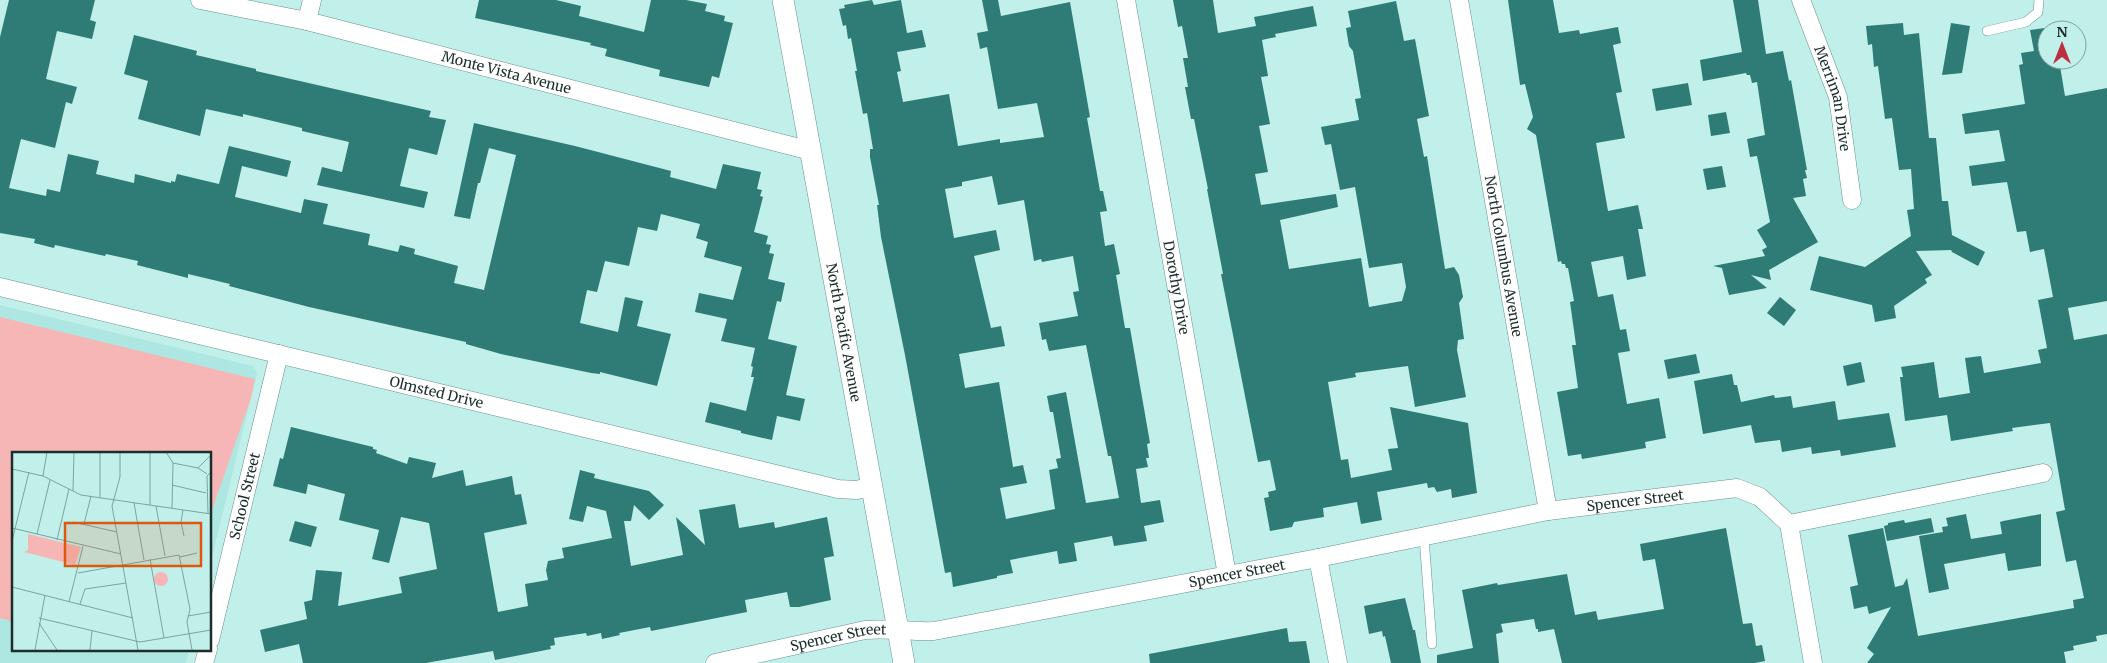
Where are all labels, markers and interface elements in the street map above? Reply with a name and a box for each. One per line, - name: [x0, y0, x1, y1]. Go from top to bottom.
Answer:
- north arrow: [2037, 20, 2087, 70]
- text: N: [2056, 23, 2068, 41]
- street label: Merriman Drive: [1810, 43, 1854, 152]
- street label: Monte Vista Avenue: [440, 47, 573, 98]
- street label: North Columbus Avenue: [1481, 174, 1526, 338]
- street label: Dorothy Drive: [1159, 239, 1194, 336]
- street label: North Pacific Avenue: [822, 262, 865, 403]
- street label: Olmsted Drive: [388, 372, 485, 412]
- street label: School Street: [226, 450, 264, 542]
- inset map: [12, 452, 211, 650]
- street label: Spencer Street: [1586, 485, 1685, 515]
- street label: Spencer Street: [1187, 555, 1287, 591]
- street label: Spencer Street: [788, 620, 887, 655]

